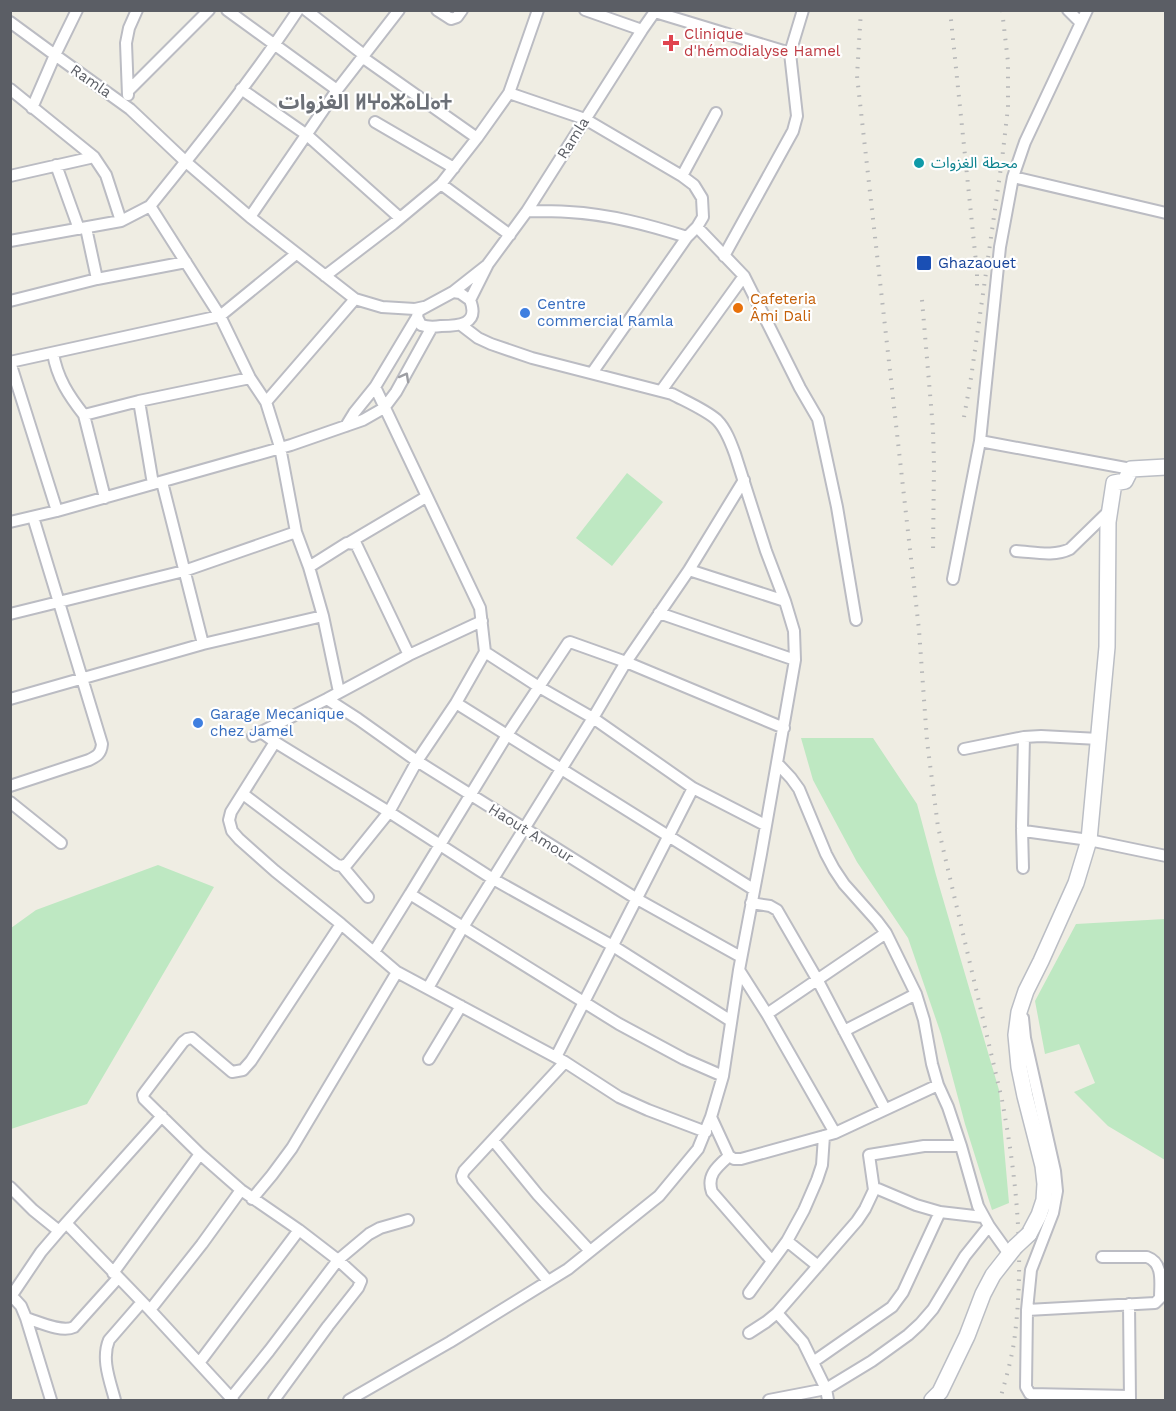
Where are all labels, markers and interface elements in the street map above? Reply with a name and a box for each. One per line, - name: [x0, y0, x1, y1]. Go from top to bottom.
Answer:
- place label: Clinique d'hémodialyse Hamel: [684, 25, 841, 60]
- marker: Clinique d'hémodialyse Hamel: [662, 34, 680, 52]
- street label: Ramla: [67, 60, 115, 102]
- district label: الغزوات ⵍⵖⴰⵣⴰⵡⴰⵜ: [278, 89, 452, 114]
- street label: Ramla: [553, 113, 593, 162]
- place label: محطة الغزوات: [931, 154, 1018, 172]
- marker: محطة الغزوات: [912, 156, 926, 170]
- marker: Ghazaouet: [915, 254, 933, 272]
- place label: Ghazaouet: [938, 254, 1017, 272]
- place label: Cafeteria Âmi Dali: [750, 290, 817, 325]
- place label: Centre commercial Ramla: [537, 295, 674, 330]
- marker: Cafeteria Âmi Dali: [731, 301, 745, 315]
- marker: Centre commercial Ramla: [518, 306, 532, 320]
- one-way arrow: [398, 373, 409, 383]
- place label: Garage Mecanique chez Jamel: [210, 705, 344, 740]
- marker: Garage Mecanique chez Jamel: [191, 716, 205, 730]
- street label: Haout Amour: [485, 800, 577, 866]

